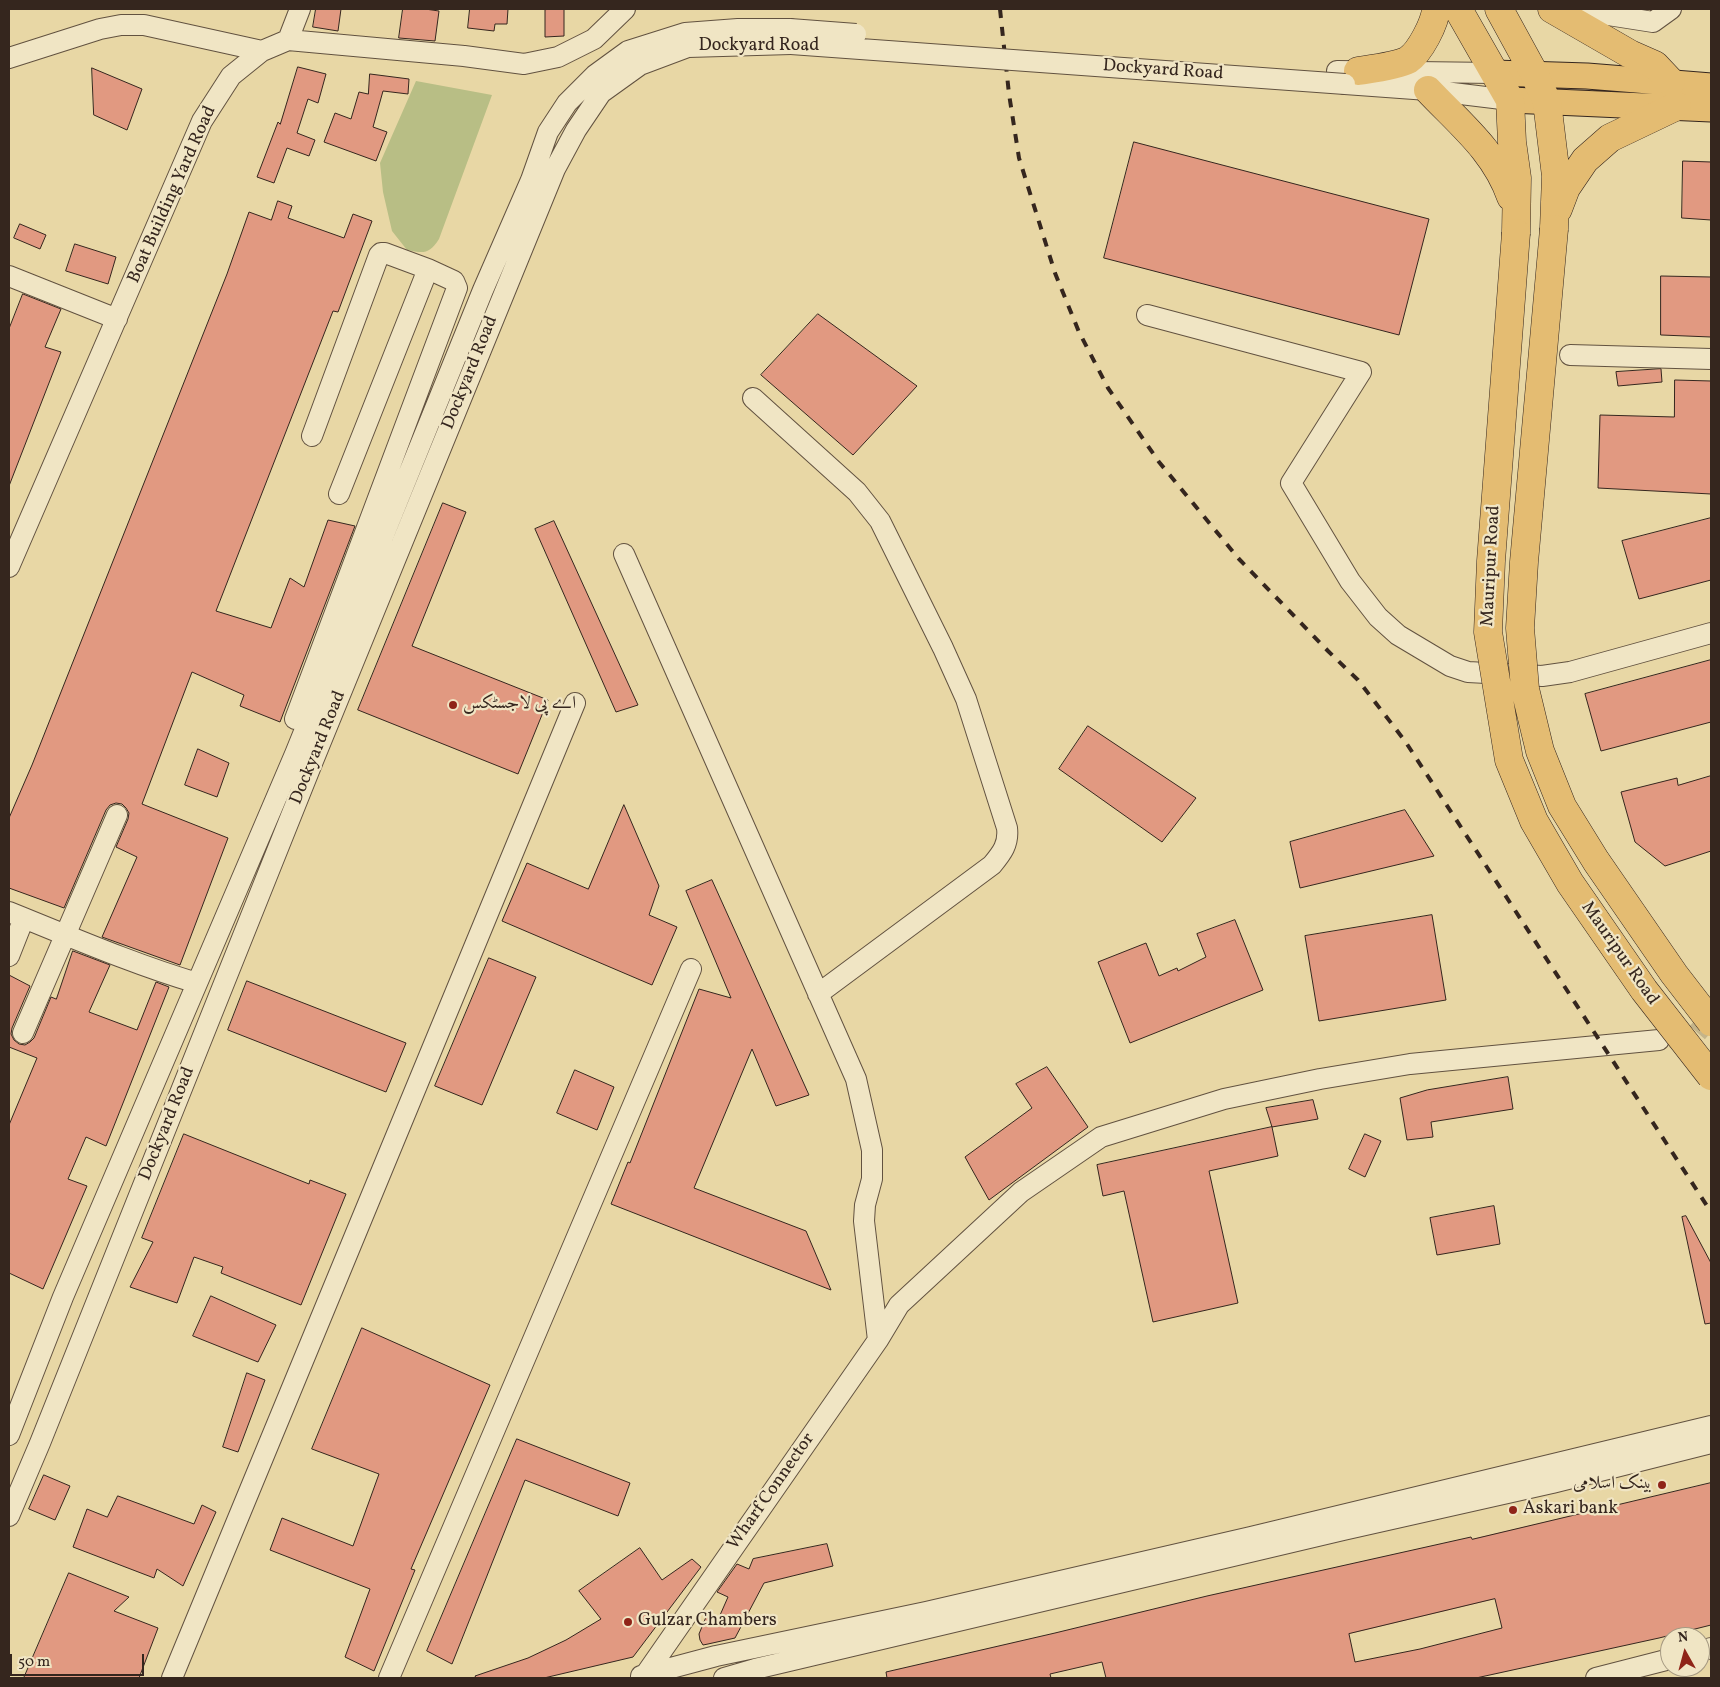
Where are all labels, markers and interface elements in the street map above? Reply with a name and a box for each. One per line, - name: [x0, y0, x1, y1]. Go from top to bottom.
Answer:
- street label: Dockyard Road: [699, 36, 819, 58]
- street label: Dockyard Road: [1102, 56, 1224, 86]
- street label: Boat Building Yard Road: [124, 103, 222, 287]
- street label: Dockyard Road: [438, 313, 504, 433]
- street label: Mauripur Road: [1478, 505, 1506, 627]
- street label: Dockyard Road: [286, 688, 352, 808]
- place label: اے پی لاجسٹکس: [463, 694, 576, 716]
- marker: اے پی لاجسٹکس: [447, 699, 459, 711]
- street label: Mauripur Road: [1575, 898, 1663, 1010]
- street label: Dockyard Road: [135, 1064, 201, 1184]
- street label: Wharf Connector: [724, 1429, 820, 1555]
- place label: بینک اسلامی: [1573, 1474, 1652, 1496]
- marker: بینک اسلامی: [1656, 1479, 1668, 1491]
- place label: Askari bank: [1523, 1499, 1618, 1521]
- marker: Askari bank: [1507, 1504, 1519, 1516]
- place label: Gulzar Chambers: [638, 1611, 777, 1633]
- marker: Gulzar Chambers: [622, 1616, 634, 1628]
- north arrow: [1660, 1627, 1710, 1677]
- text: N: [1677, 1628, 1689, 1648]
- scale bar: [12, 1644, 146, 1676]
- text: 50 m: [18, 1652, 50, 1673]

